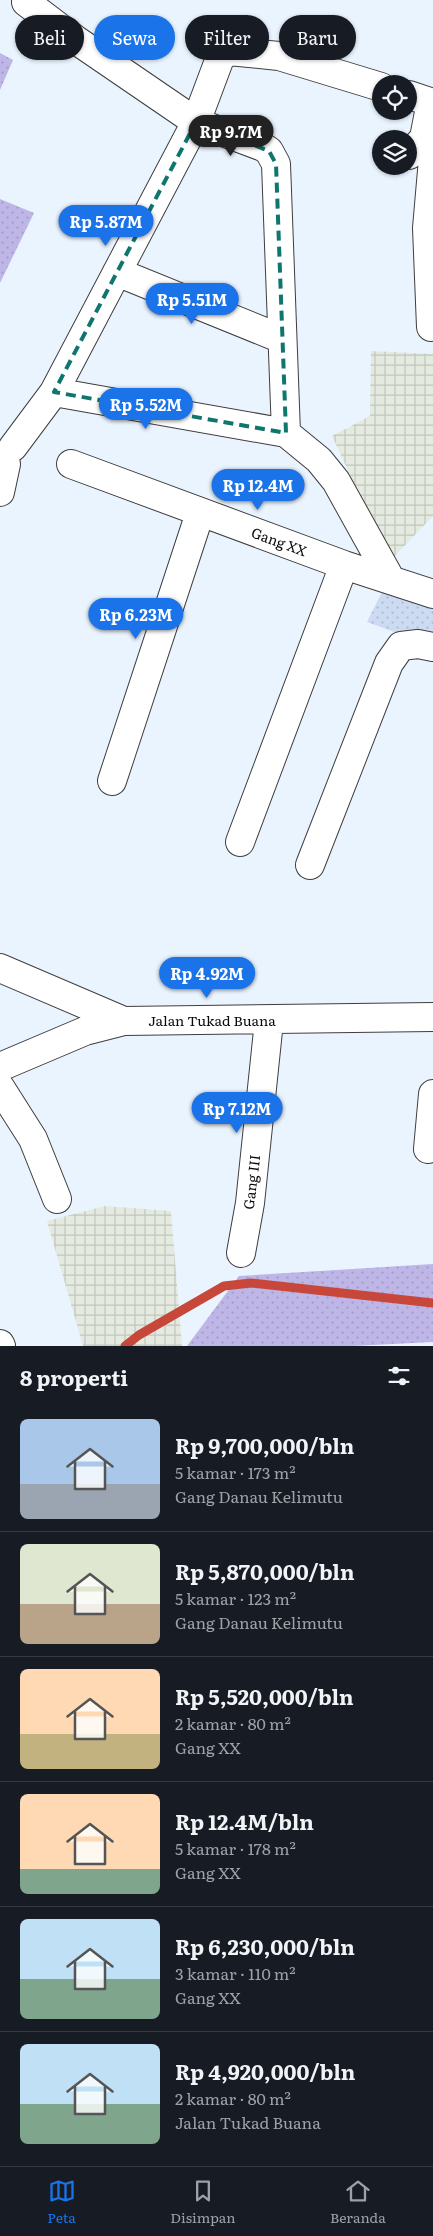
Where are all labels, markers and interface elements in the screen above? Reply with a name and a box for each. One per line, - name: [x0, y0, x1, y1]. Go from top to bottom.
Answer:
- chip: Beli: [15, 15, 84, 60]
- chip: Sewa: [94, 15, 175, 60]
- chip: Filter: [185, 15, 269, 60]
- chip: Baru: [279, 15, 356, 60]
- map controls: [372, 75, 417, 175]
- button: locate: [372, 75, 417, 120]
- pin: Rp 9.7M: [185, 114, 277, 157]
- text: Rp 9.7M: [199, 119, 263, 143]
- button: layers: [372, 130, 417, 175]
- pin: Rp 5.87M: [54, 204, 158, 247]
- text: Rp 5.87M: [70, 209, 143, 233]
- pin: Rp 5.51M: [140, 282, 244, 325]
- text: Rp 5.51M: [157, 287, 227, 311]
- pin: Rp 5.52M: [94, 388, 198, 430]
- text: Rp 5.52M: [110, 392, 182, 416]
- pin: Rp 12.4M: [206, 468, 310, 511]
- text: Rp 12.4M: [223, 473, 293, 497]
- street label: Gang XX: [249, 522, 310, 560]
- pin: Rp 6.23M: [84, 598, 188, 640]
- text: Rp 6.23M: [99, 602, 173, 626]
- pin: Rp 4.92M: [155, 956, 259, 999]
- text: Rp 4.92M: [170, 961, 244, 985]
- street label: Jalan Tukad Buana: [148, 1010, 276, 1030]
- pin: Rp 7.12M: [185, 1092, 289, 1134]
- text: Rp 7.12M: [203, 1096, 271, 1120]
- street label: Gang III: [238, 1153, 264, 1210]
- text: 8 properti: [20, 1361, 128, 1392]
- icon: filters: [385, 1362, 413, 1390]
- text: Rp 9,700,000/bln: [175, 1429, 354, 1460]
- icon: home: [60, 1439, 120, 1499]
- text: 5 kamar · 173 m²: [175, 1460, 296, 1484]
- text: Gang Danau Kelimutu: [175, 1484, 343, 1508]
- text: Rp 5,870,000/bln: [175, 1555, 355, 1586]
- icon: home: [60, 1564, 120, 1624]
- text: 5 kamar · 123 m²: [175, 1586, 296, 1610]
- text: Gang Danau Kelimutu: [175, 1610, 343, 1634]
- text: Rp 5,520,000/bln: [175, 1680, 354, 1711]
- icon: home: [60, 1689, 120, 1749]
- text: 2 kamar · 80 m²: [175, 1711, 291, 1735]
- text: Gang XX: [175, 1735, 241, 1759]
- text: Rp 12.4M/bln: [175, 1805, 314, 1836]
- icon: home: [60, 1814, 120, 1874]
- text: 5 kamar · 178 m²: [175, 1836, 296, 1860]
- text: Gang XX: [175, 1860, 241, 1884]
- text: Rp 6,230,000/bln: [175, 1930, 355, 1961]
- icon: home: [60, 1939, 120, 1999]
- text: 3 kamar · 110 m²: [175, 1961, 296, 1985]
- text: Gang XX: [175, 1985, 241, 2009]
- text: Rp 4,920,000/bln: [175, 2055, 355, 2086]
- icon: home: [60, 2064, 120, 2124]
- text: 2 kamar · 80 m²: [175, 2086, 291, 2110]
- text: Jalan Tukad Buana: [175, 2110, 321, 2134]
- tab: Peta: [47, 2177, 76, 2227]
- tab: Disimpan: [170, 2177, 235, 2227]
- tab: Beranda: [330, 2177, 386, 2227]

